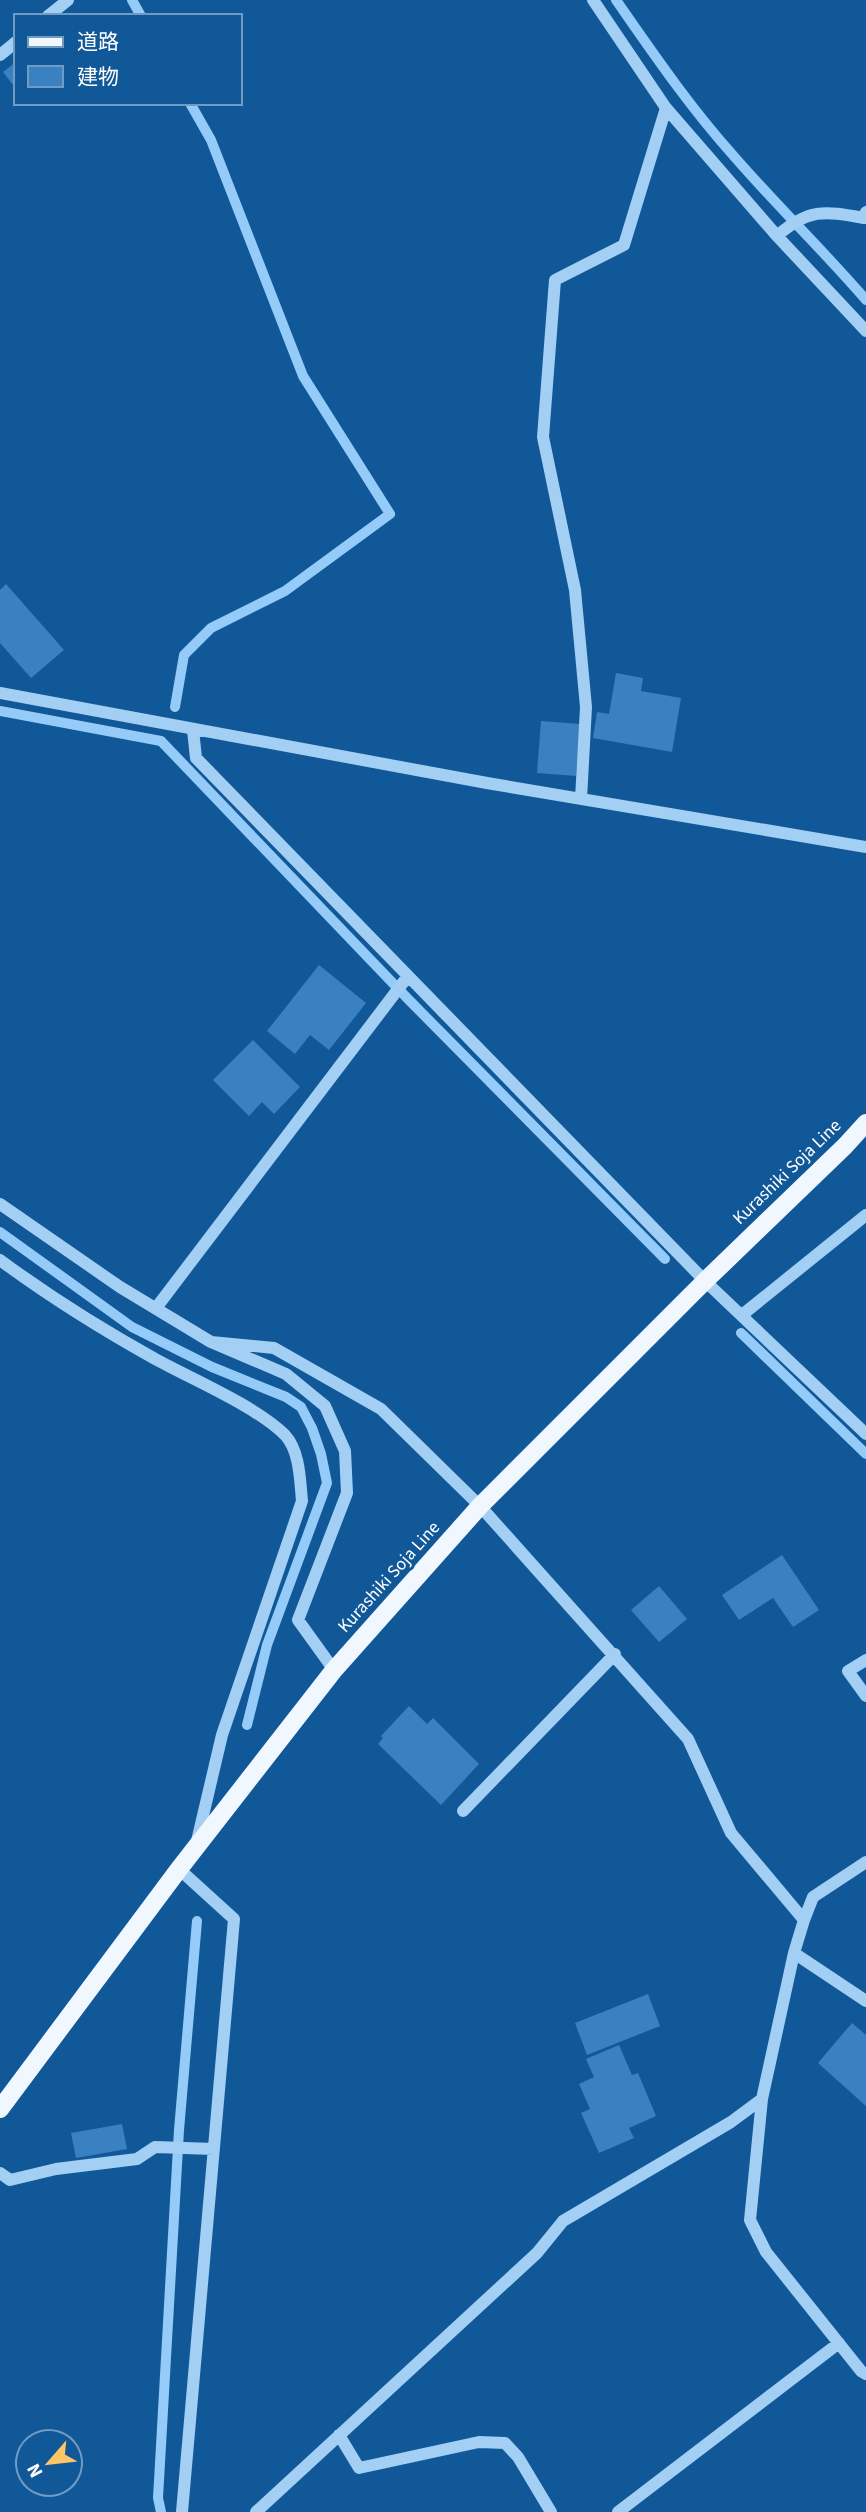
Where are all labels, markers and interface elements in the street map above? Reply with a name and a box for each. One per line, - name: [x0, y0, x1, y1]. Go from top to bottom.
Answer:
- legend: [14, 14, 242, 105]
- text: 道路: [77, 27, 119, 57]
- text: 建物: [77, 62, 119, 92]
- street label: Kurashiki Soja Line: [727, 1114, 847, 1230]
- street label: Kurashiki Soja Line: [332, 1516, 446, 1638]
- north arrow: [14, 2428, 84, 2498]
- text: N: [20, 2458, 50, 2482]

